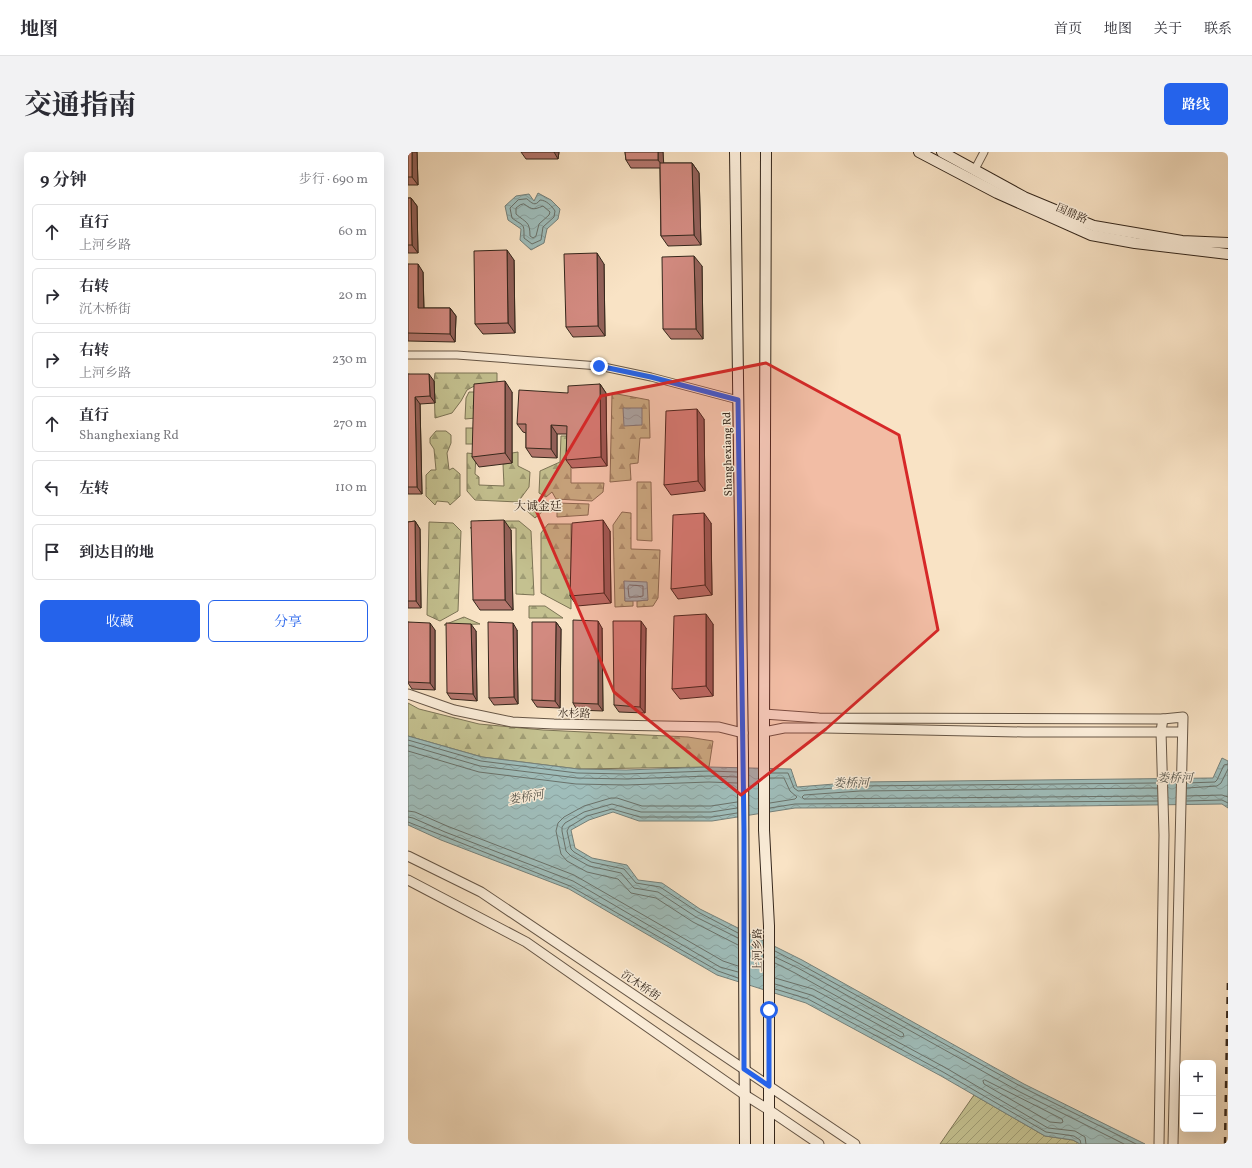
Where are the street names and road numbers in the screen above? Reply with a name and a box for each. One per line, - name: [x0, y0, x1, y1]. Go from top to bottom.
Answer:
- street label: 国鼎路: [1053, 201, 1090, 228]
- street label: Shanghexiang Rd: [720, 412, 737, 496]
- street label: 水杉路: [557, 707, 591, 722]
- street label: 上河乡路: [751, 928, 766, 972]
- street label: 沉木桥街: [618, 968, 663, 1005]

